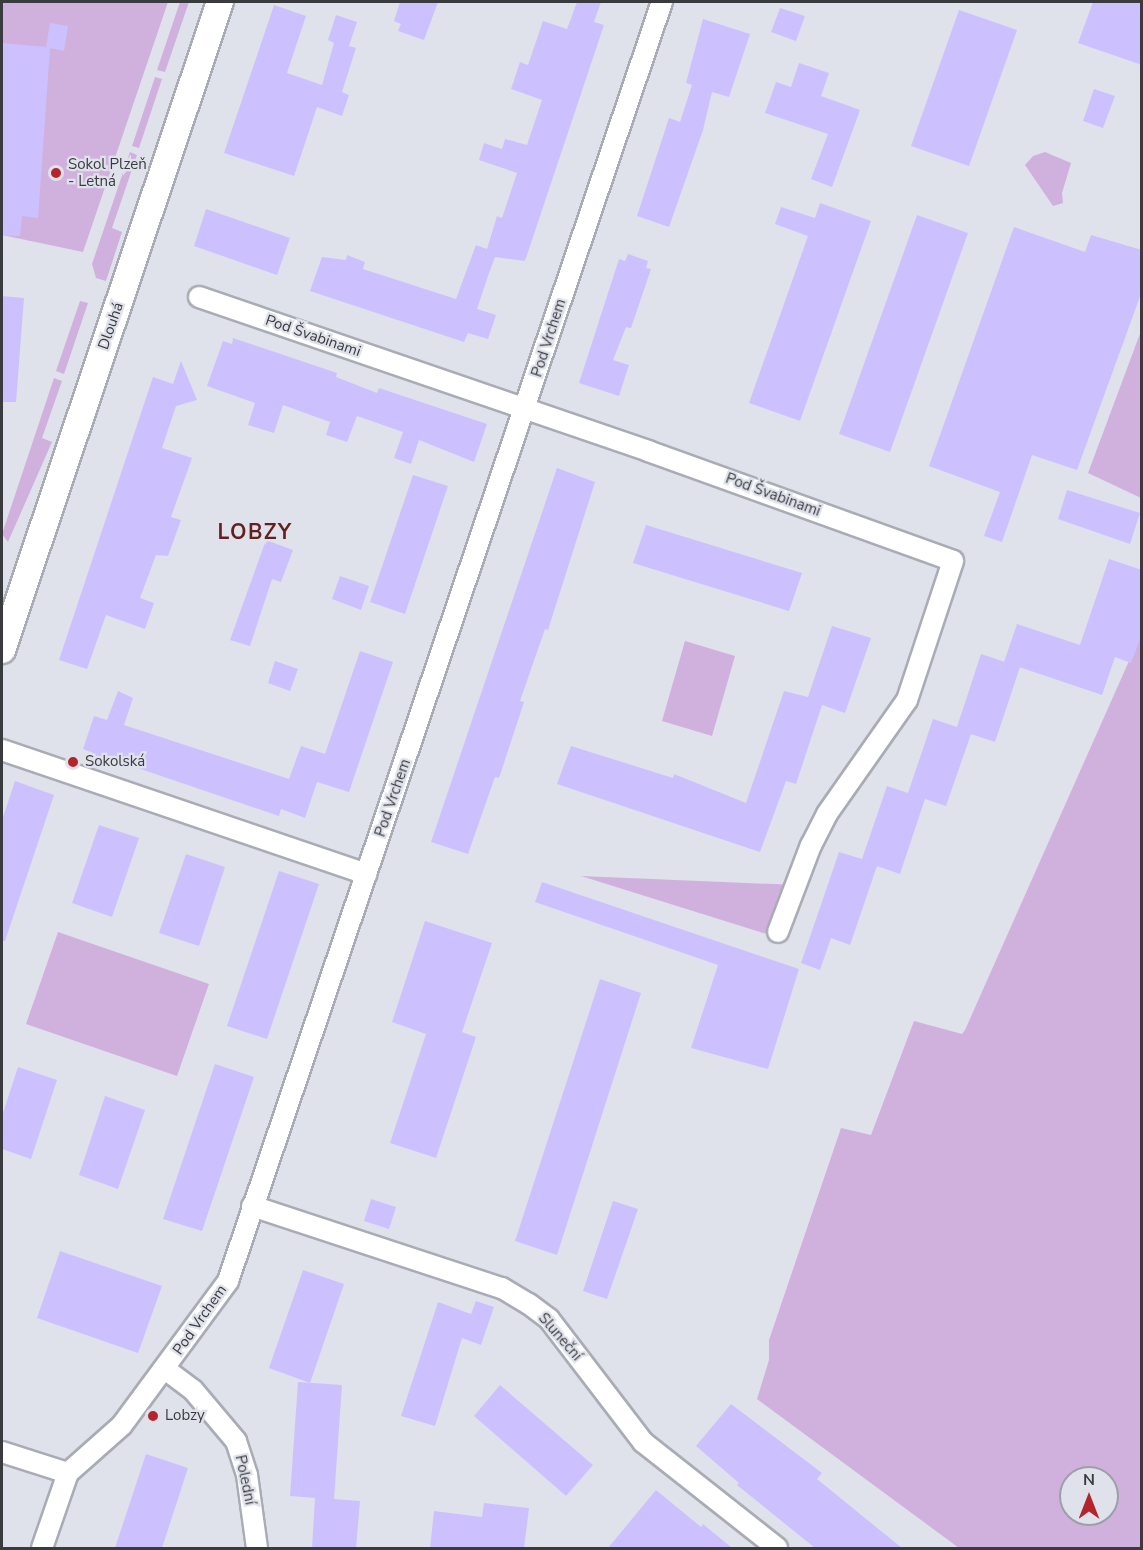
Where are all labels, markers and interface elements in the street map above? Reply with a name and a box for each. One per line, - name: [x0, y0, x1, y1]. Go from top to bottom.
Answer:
- place label: Sokol Plzeň - Letná: [68, 155, 147, 190]
- marker: Sokol Plzeň - Letná: [49, 166, 63, 180]
- street label: Pod Vrchem: [528, 297, 570, 379]
- street label: Dlouhá: [95, 300, 127, 352]
- street label: Pod Švabinami: [263, 311, 363, 361]
- street label: Pod Švabinami: [723, 469, 823, 521]
- district label: LOBZY: [217, 519, 293, 545]
- place label: Sokolská: [85, 753, 145, 771]
- marker: Sokolská: [66, 755, 80, 769]
- street label: Pod Vrchem: [371, 757, 415, 839]
- street label: Pod Vrchem: [169, 1282, 231, 1358]
- street label: Sluneční: [534, 1309, 586, 1365]
- place label: Lobzy: [165, 1407, 205, 1425]
- marker: Lobzy: [146, 1409, 160, 1423]
- street label: Polední: [231, 1453, 259, 1507]
- north arrow: [1059, 1466, 1119, 1526]
- text: N: [1083, 1469, 1095, 1491]

